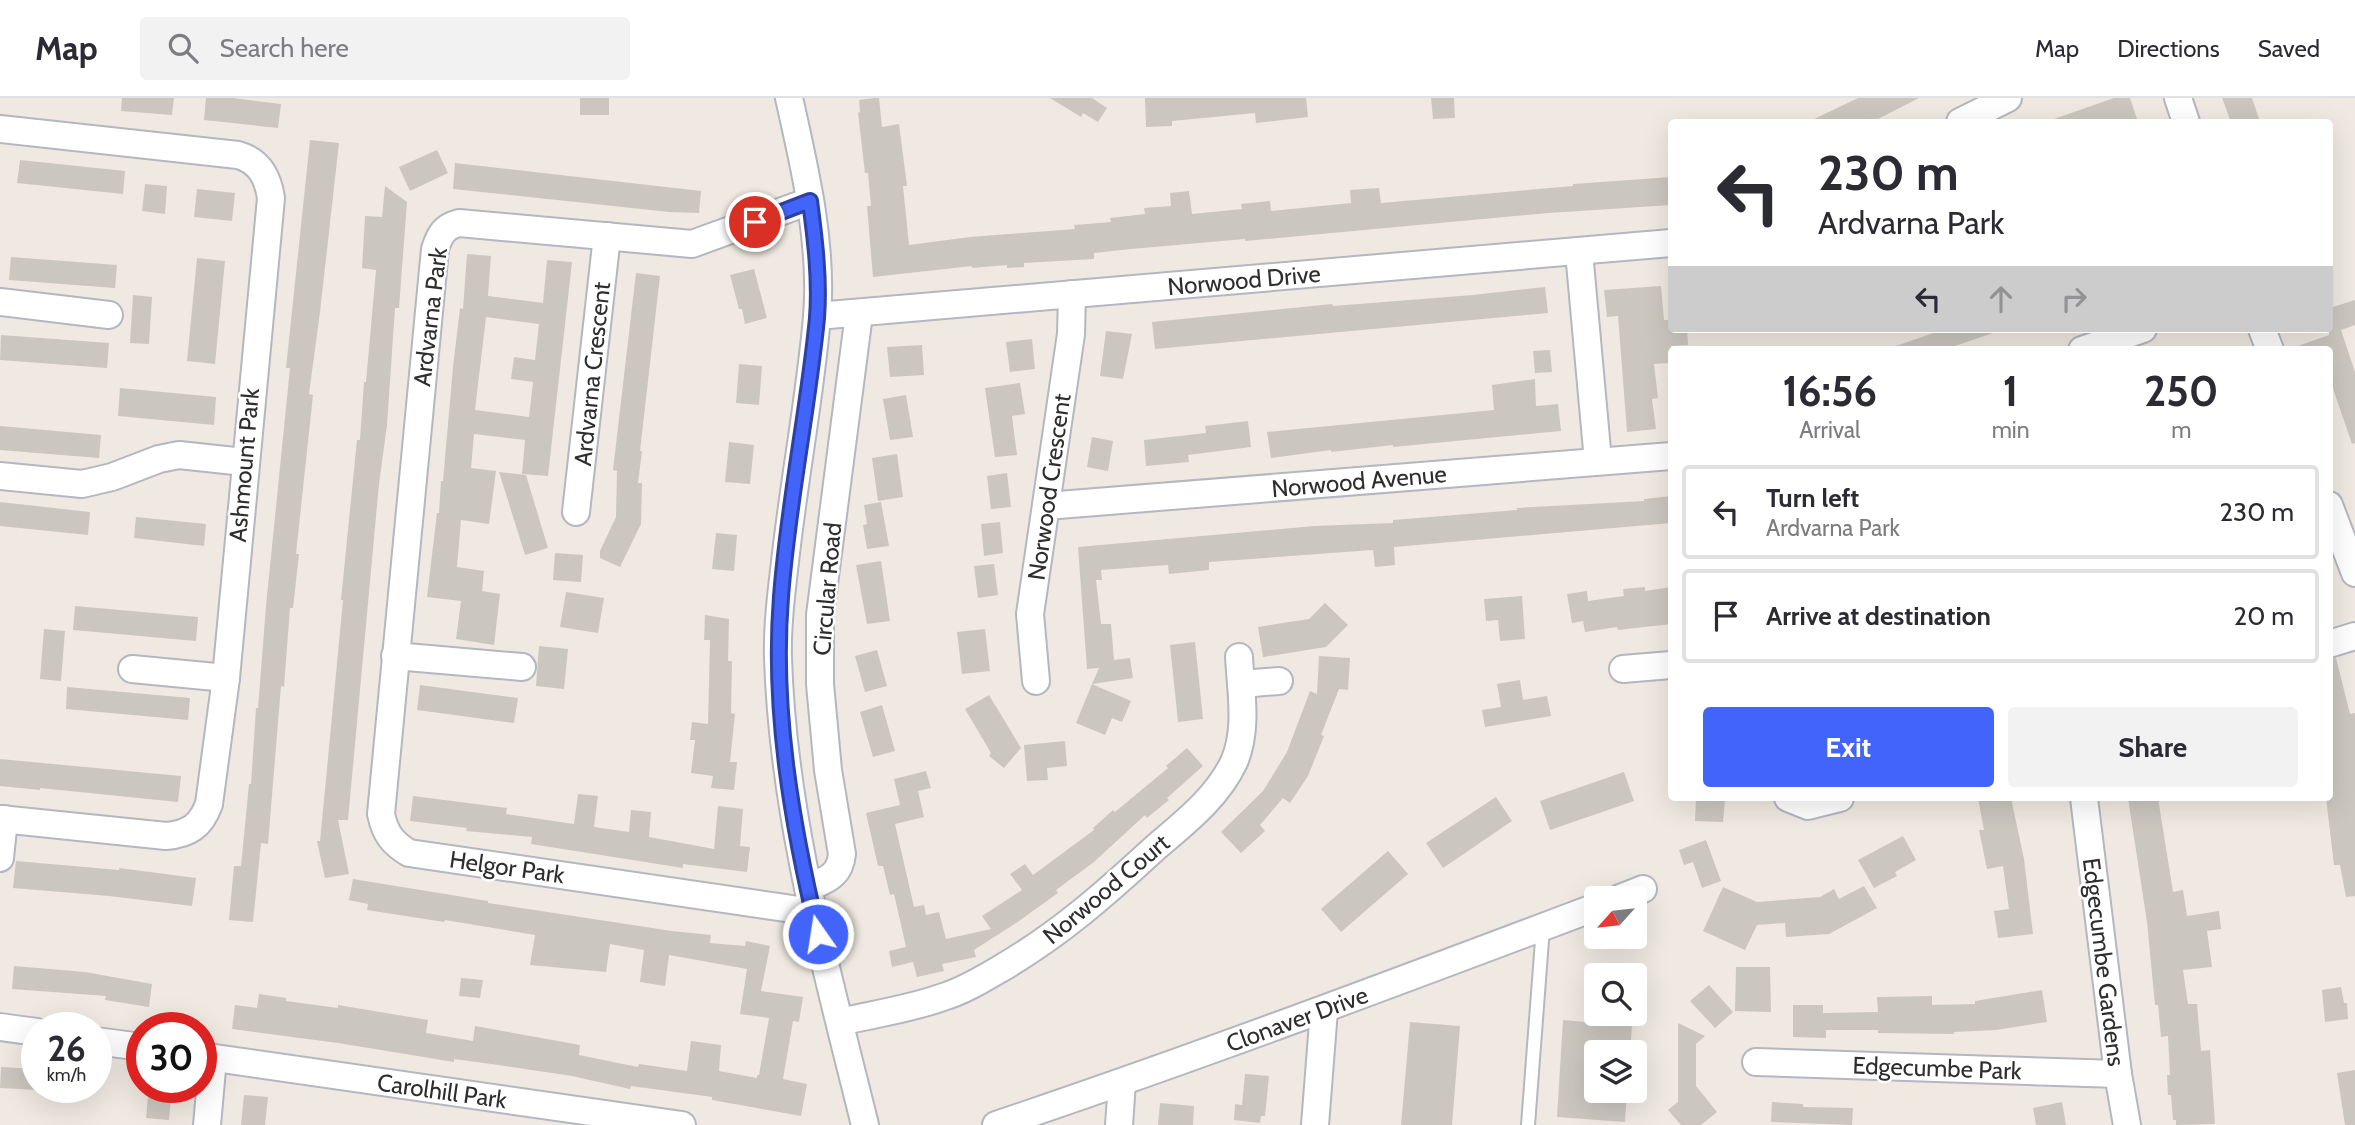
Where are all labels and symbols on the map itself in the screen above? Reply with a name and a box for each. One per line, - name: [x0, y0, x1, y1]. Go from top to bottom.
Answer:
- pin: [725, 192, 785, 252]
- street label: Ardvarna Park: [407, 246, 453, 388]
- street label: Norwood Drive: [1166, 259, 1322, 301]
- street label: Ardvarna Crescent: [568, 281, 616, 467]
- street label: Ashmount Park: [223, 387, 265, 543]
- street label: Norwood Crescent: [1022, 392, 1076, 582]
- street label: Norwood Avenue: [1270, 459, 1448, 503]
- street label: Circular Road: [807, 521, 847, 657]
- street label: Norwood Court: [1037, 828, 1175, 950]
- street label: Helgor Park: [448, 845, 567, 889]
- street label: Edgecumbe Gardens: [2077, 856, 2131, 1068]
- north arrow: [1584, 886, 1647, 948]
- position arrow: [781, 897, 855, 971]
- street label: Clonaver Drive: [1222, 980, 1372, 1058]
- speed limit sign: 30: [126, 1012, 217, 1103]
- street label: Edgecumbe Park: [1852, 1051, 2022, 1085]
- street label: Carolhill Park: [375, 1068, 509, 1114]

